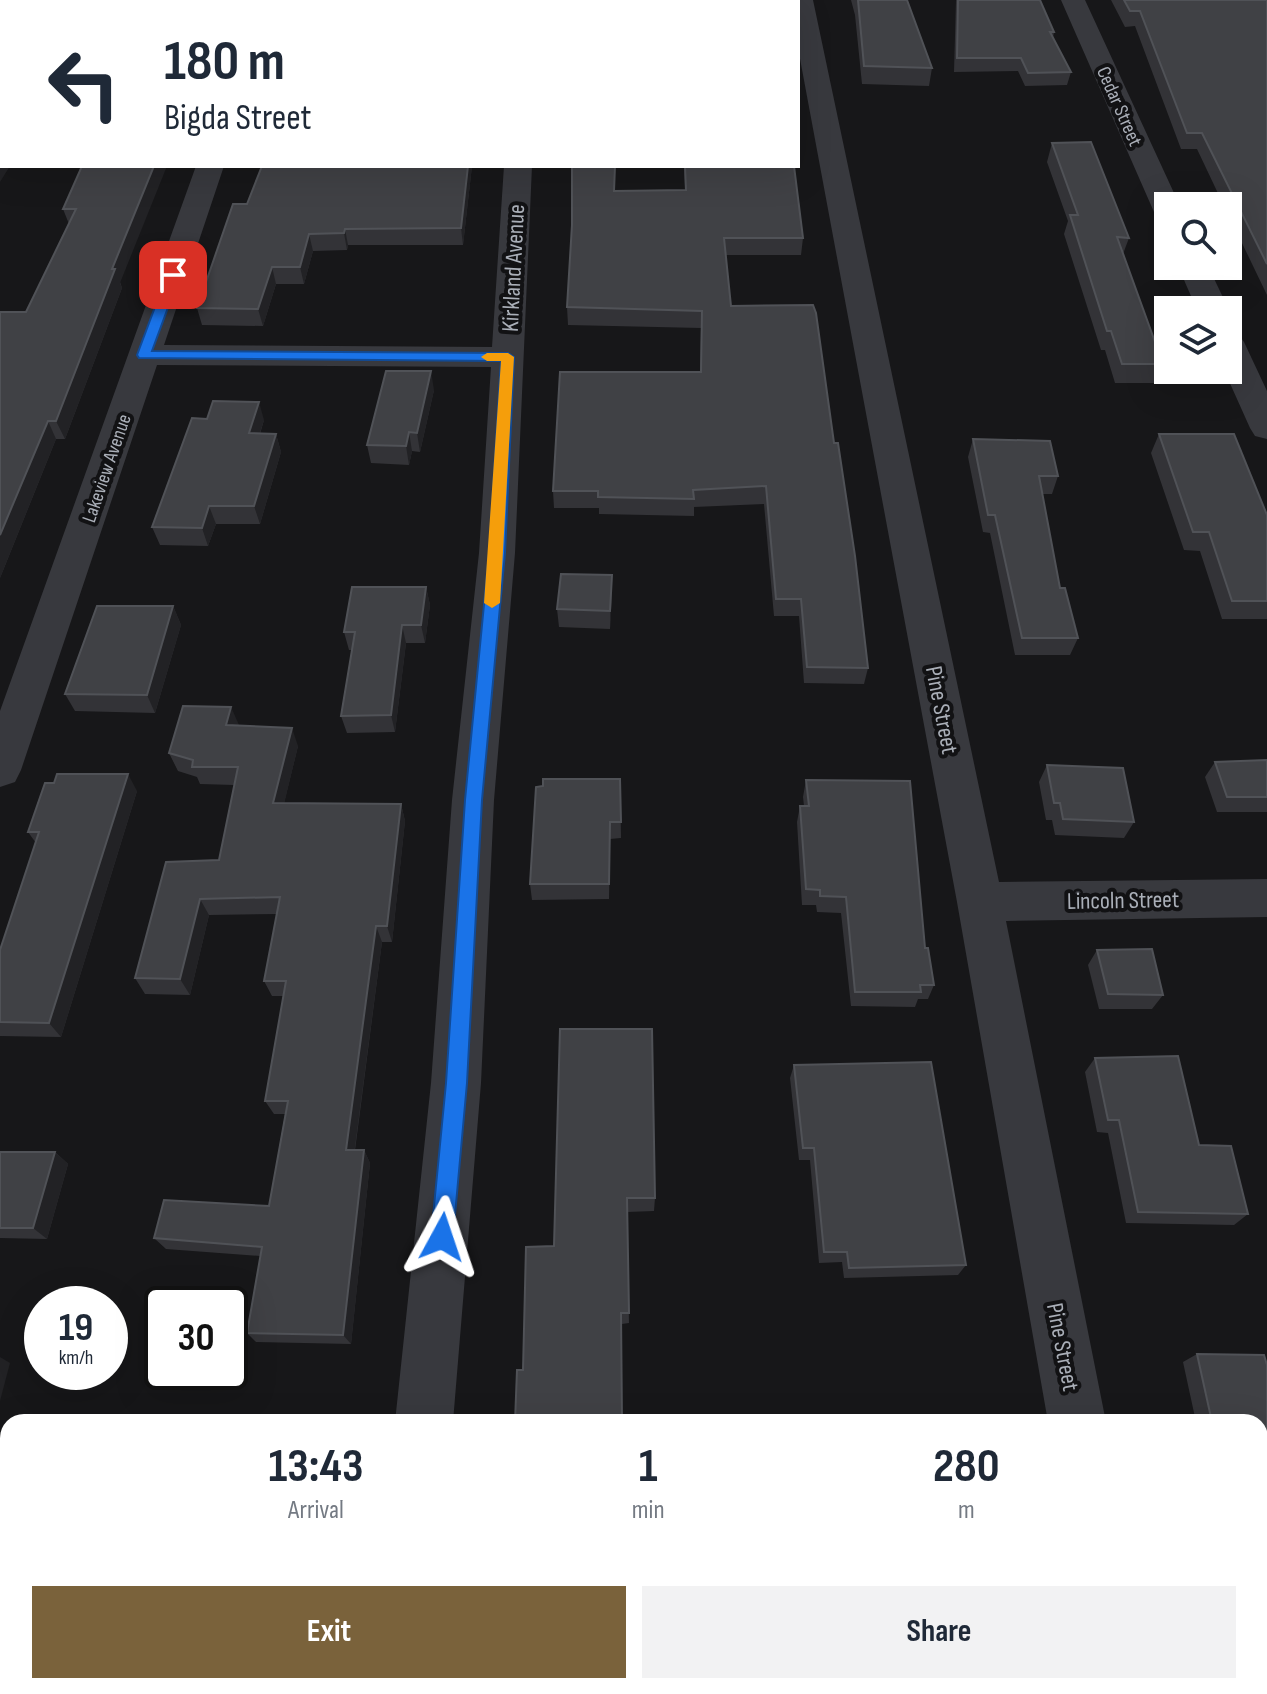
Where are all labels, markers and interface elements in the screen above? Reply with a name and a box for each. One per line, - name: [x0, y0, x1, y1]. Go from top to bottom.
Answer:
- text: 180 m: [164, 29, 285, 96]
- icon: left: [32, 32, 136, 136]
- street label: Cedar Street: [1091, 63, 1147, 150]
- text: Bigda Street: [164, 97, 312, 140]
- map controls: [1154, 192, 1242, 384]
- button: search: [1154, 192, 1242, 280]
- street label: Kirkland Avenue: [496, 203, 531, 333]
- pin: [139, 241, 207, 309]
- icon: arrive: [151, 253, 195, 297]
- button: layers: [1154, 296, 1242, 384]
- street label: Lakeview Avenue: [77, 411, 137, 526]
- street label: Pine Street: [919, 664, 964, 757]
- street label: Lincoln Street: [1067, 885, 1179, 916]
- position arrow: [400, 1195, 484, 1279]
- speed limit sign: 30: [144, 1286, 248, 1390]
- street label: Pine Street: [1040, 1301, 1085, 1394]
- text: 19: [59, 1304, 93, 1352]
- text: km/h: [59, 1346, 93, 1370]
- text: 13:43: [268, 1438, 363, 1495]
- text: 1: [639, 1438, 658, 1495]
- text: 280: [933, 1438, 1000, 1495]
- text: Arrival: [288, 1495, 344, 1526]
- text: min: [632, 1495, 665, 1526]
- text: m: [958, 1495, 975, 1526]
- button: Exit: [32, 1586, 626, 1678]
- button: Share: [642, 1586, 1236, 1678]

